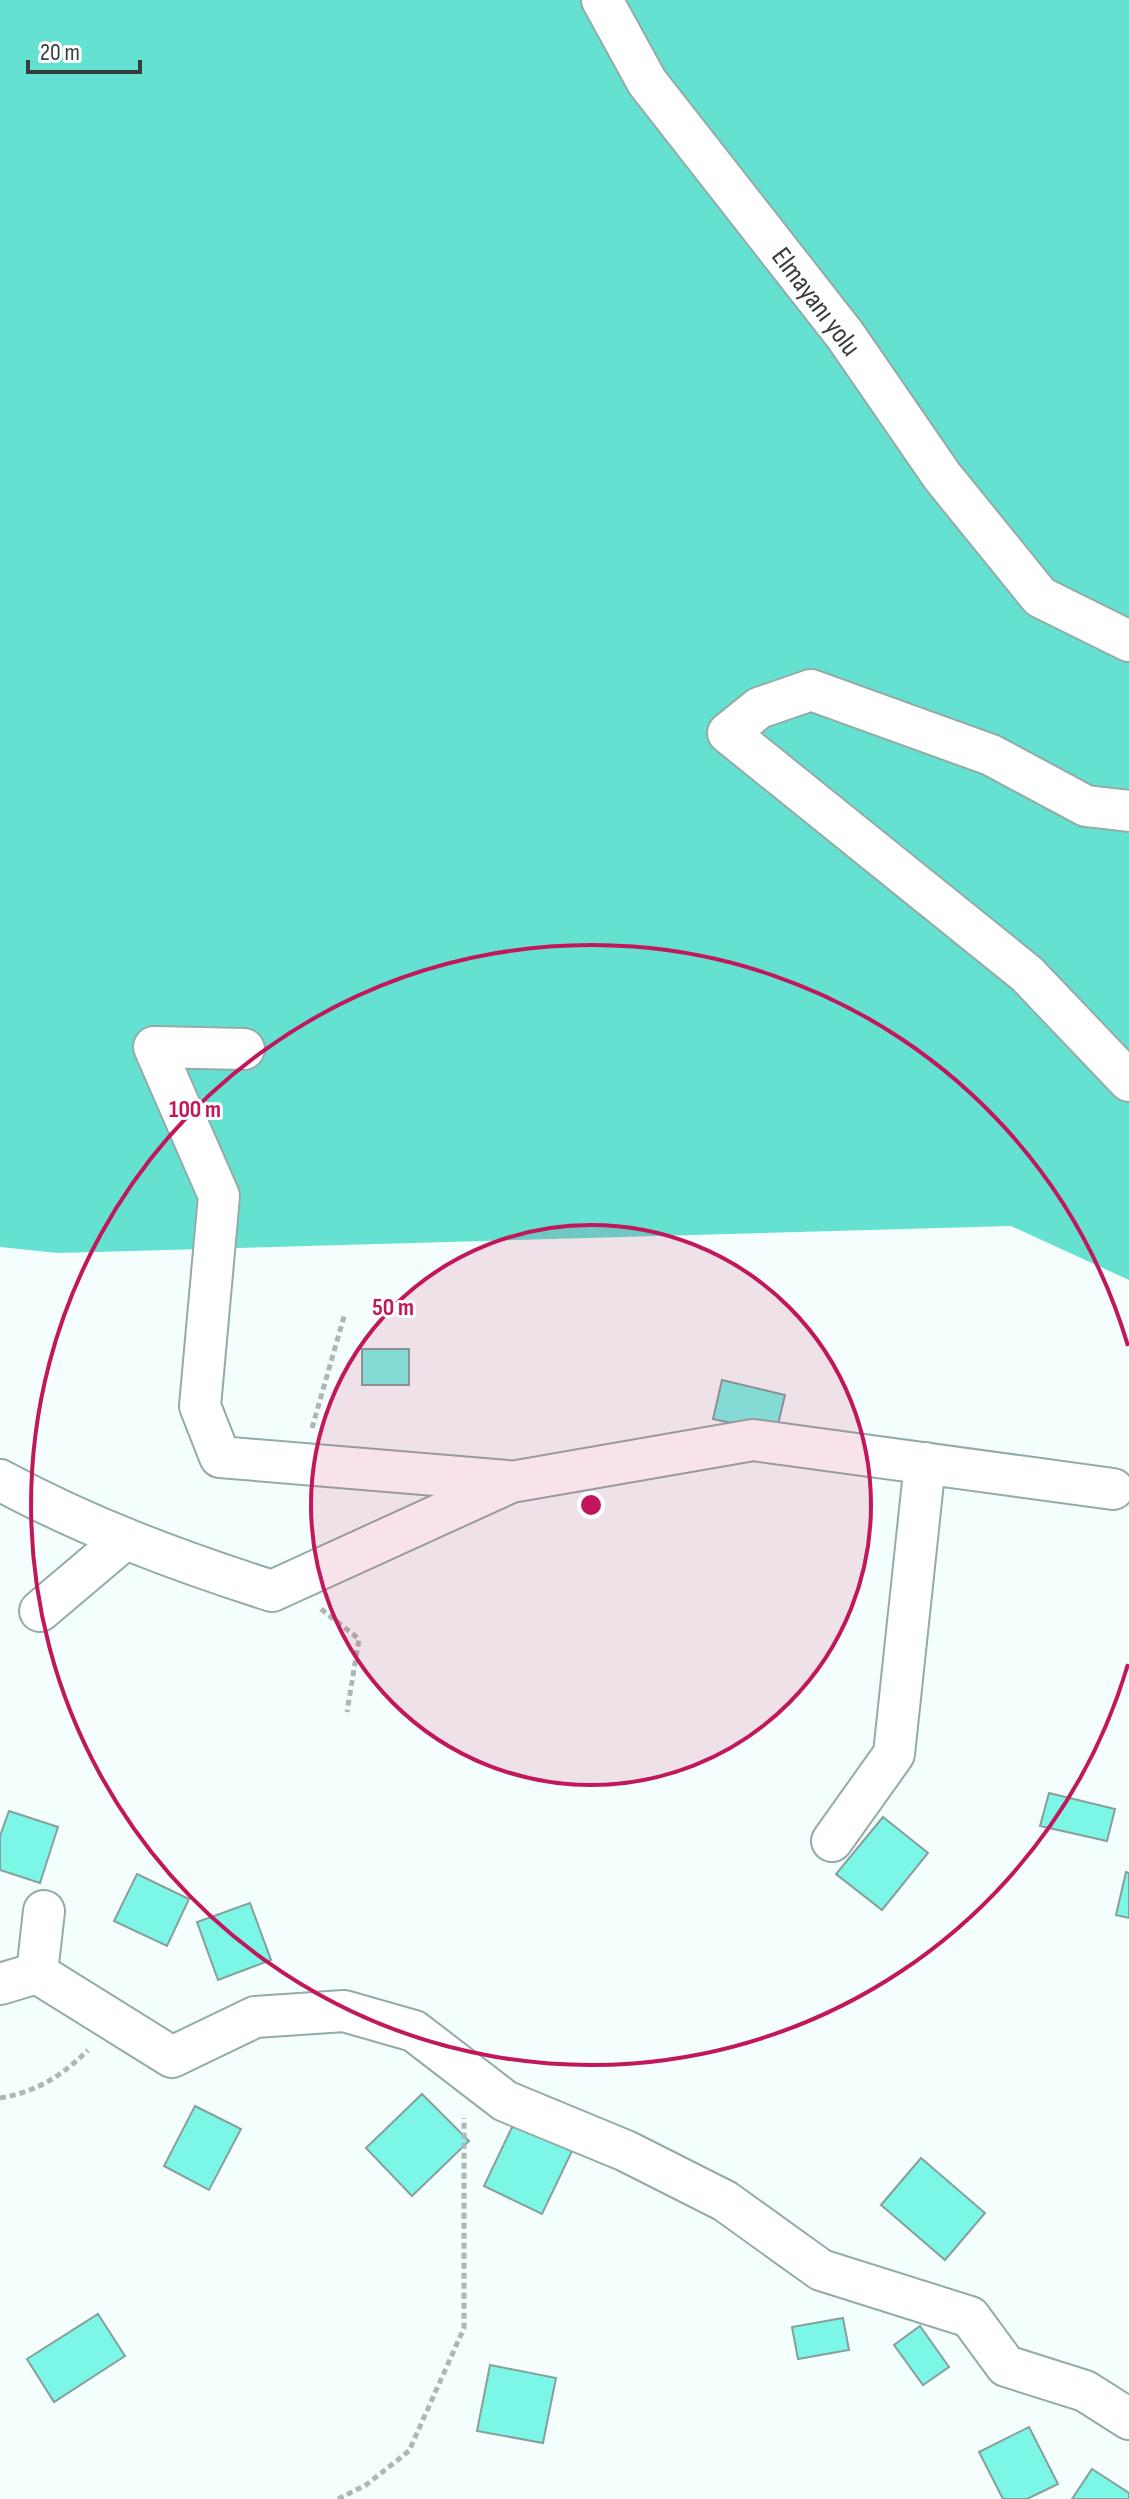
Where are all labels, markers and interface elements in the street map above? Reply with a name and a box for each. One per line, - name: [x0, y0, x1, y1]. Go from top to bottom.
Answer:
- scale bar: [28, 24, 140, 74]
- text: 20 m: [40, 38, 80, 67]
- street label: Elmayanı yolu: [764, 241, 867, 363]
- text: 100 m: [169, 1095, 221, 1124]
- text: 50 m: [372, 1293, 414, 1322]
- centre of rings: [577, 1491, 605, 1519]

